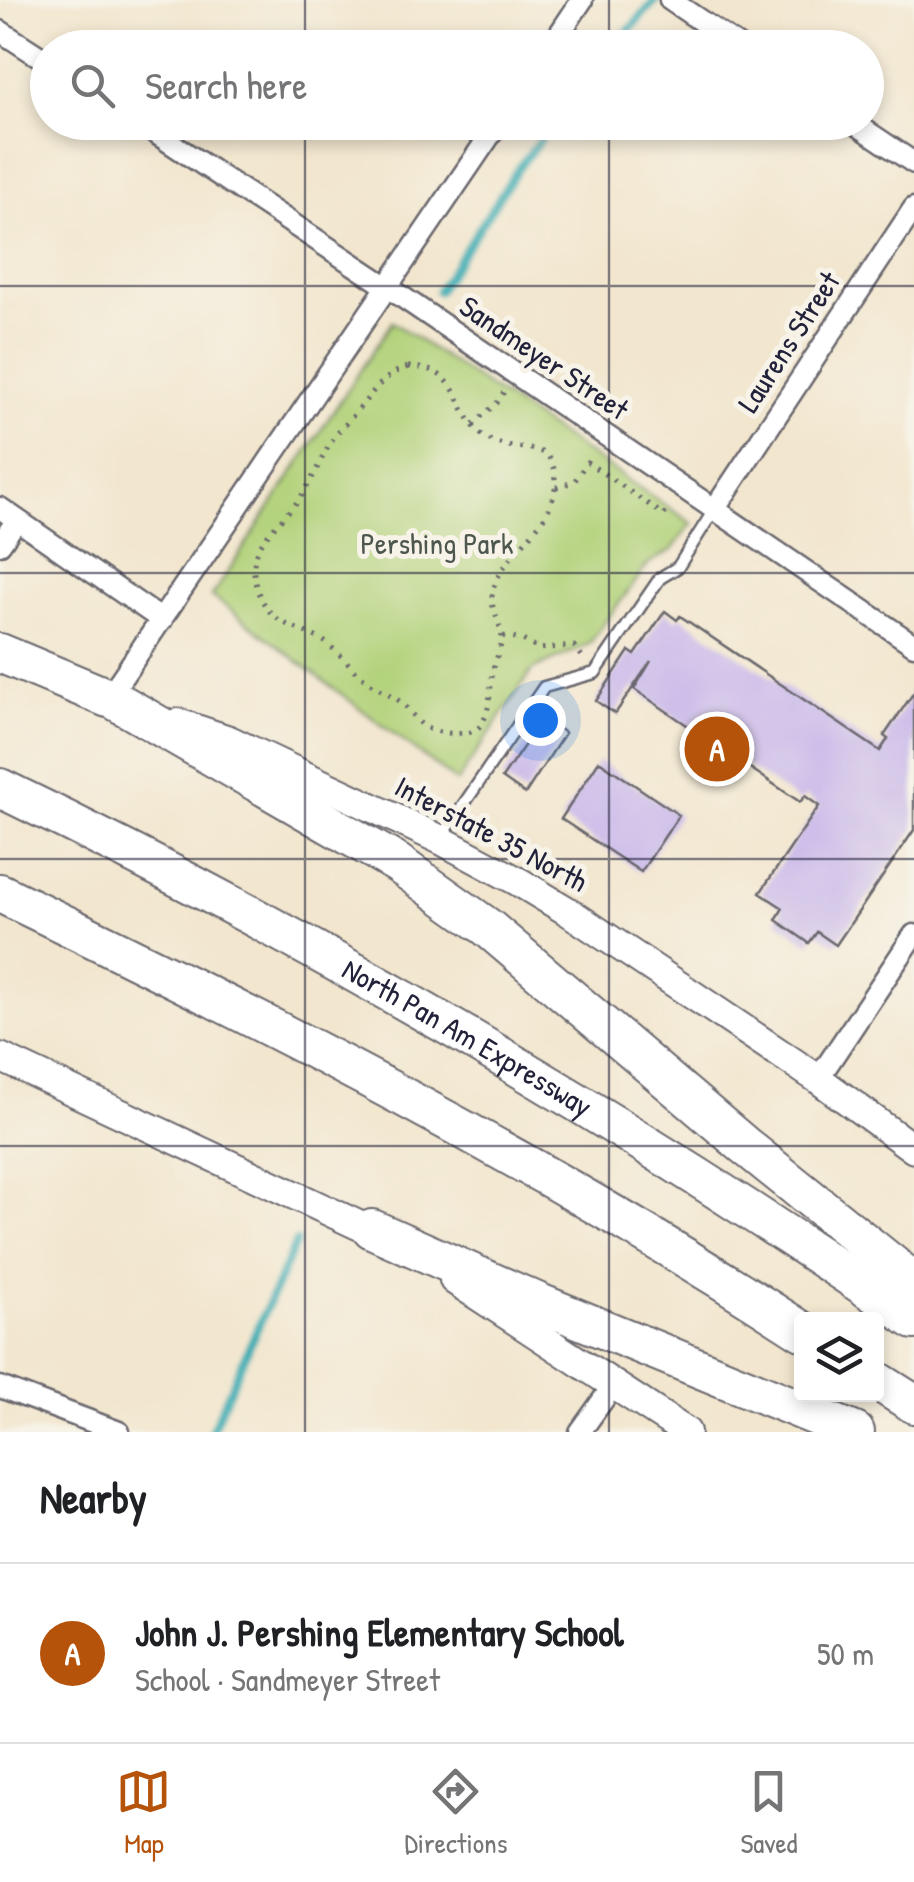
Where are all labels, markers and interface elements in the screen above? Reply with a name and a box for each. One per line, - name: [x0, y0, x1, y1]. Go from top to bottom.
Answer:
- search box: [30, 30, 884, 140]
- icon: search: [65, 58, 120, 113]
- text: Search here: [145, 59, 307, 111]
- street label: Laurens Street: [728, 263, 849, 420]
- street label: Sandmeyer Street: [452, 286, 638, 429]
- park label: Pershing Park: [361, 523, 513, 563]
- your location: [515, 695, 566, 746]
- pin: A: [684, 712, 750, 786]
- street label: Interstate 35 North: [388, 766, 595, 901]
- street label: North Pan Am Expressway: [336, 949, 600, 1126]
- map controls: [794, 1312, 884, 1402]
- button: layers: [794, 1312, 884, 1402]
- text: Nearby: [40, 1469, 147, 1526]
- text: John J. Pershing Elementary School: [135, 1606, 624, 1658]
- text: A: [65, 1632, 80, 1675]
- text: 50 m: [817, 1632, 874, 1675]
- text: School · Sandmeyer Street: [135, 1658, 440, 1701]
- tab: Map: [116, 1764, 171, 1862]
- tab: Directions: [404, 1764, 507, 1862]
- tab: Saved: [740, 1764, 798, 1862]

